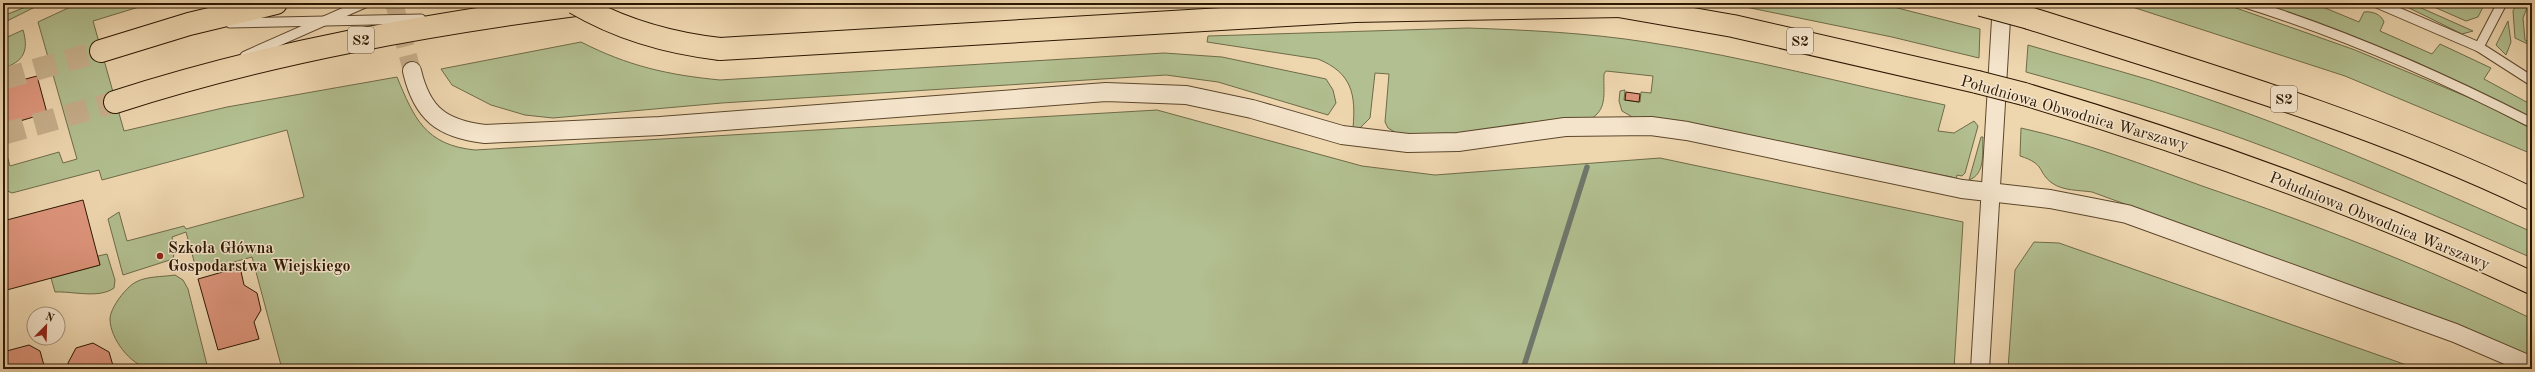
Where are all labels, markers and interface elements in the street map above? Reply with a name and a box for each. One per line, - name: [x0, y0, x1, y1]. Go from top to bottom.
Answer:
- road number: S2: [348, 27, 374, 53]
- road number: S2: [1787, 28, 1813, 54]
- street label: Południowa Obwodnica Warszawy: [1959, 74, 2191, 154]
- road number: S2: [2271, 86, 2297, 112]
- street label: Południowa Obwodnica Warszawy: [2267, 170, 2492, 274]
- place label: Szkoła Główna Gospodarstwa Wiejskiego: [168, 241, 351, 275]
- marker: Szkoła Główna Gospodarstwa Wiejskiego: [155, 251, 165, 261]
- north arrow: [26, 306, 66, 346]
- text: N: [43, 311, 56, 325]

